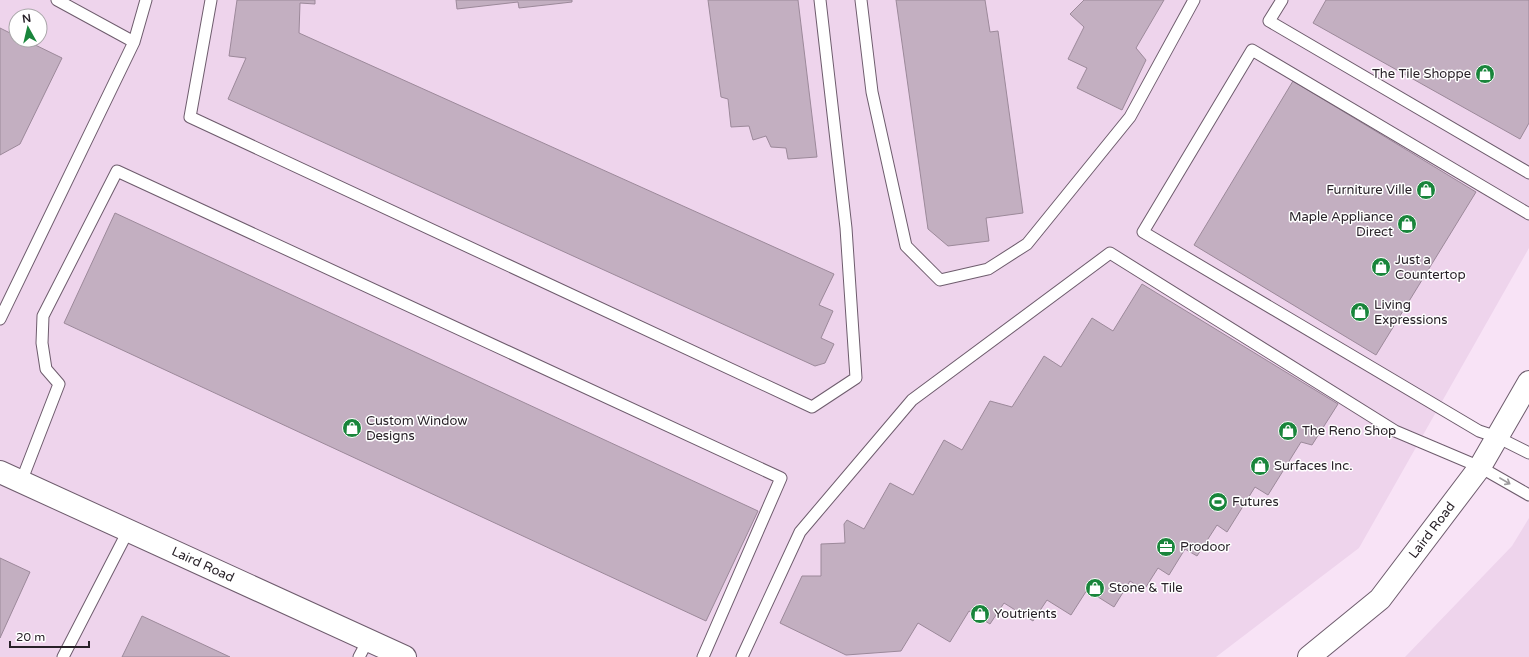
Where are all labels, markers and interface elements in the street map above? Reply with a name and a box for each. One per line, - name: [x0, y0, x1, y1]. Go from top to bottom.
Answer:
- north arrow: [8, 8, 48, 48]
- text: N: [21, 12, 32, 26]
- shop icon: The Tile Shoppe: [1474, 63, 1496, 85]
- place label: The Tile Shoppe: [1372, 66, 1471, 82]
- shop icon: Furniture Ville: [1415, 179, 1437, 201]
- place label: Furniture Ville: [1326, 182, 1412, 198]
- place label: Maple Appliance Direct: [1289, 209, 1393, 240]
- shop icon: Maple Appliance Direct: [1396, 213, 1418, 235]
- place label: Just a Countertop: [1395, 252, 1466, 283]
- shop icon: Just a Countertop: [1370, 256, 1392, 278]
- place label: Living Expressions: [1374, 297, 1447, 328]
- shop icon: Living Expressions: [1349, 301, 1371, 323]
- place label: Custom Window Designs: [366, 413, 468, 444]
- shop icon: Custom Window Designs: [341, 417, 363, 439]
- shop icon: The Reno Shop: [1277, 420, 1299, 442]
- place label: The Reno Shop: [1302, 423, 1396, 439]
- shop icon: Surfaces Inc.: [1249, 455, 1271, 477]
- place label: Surfaces Inc.: [1274, 458, 1353, 474]
- one-way arrow: [1499, 478, 1511, 486]
- sports icon: Futures: [1207, 491, 1229, 513]
- place label: Futures: [1232, 494, 1279, 510]
- street label: Laird Road: [1405, 499, 1459, 562]
- office icon: Prodoor: [1155, 536, 1177, 558]
- place label: Prodoor: [1180, 539, 1230, 555]
- street label: Laird Road: [169, 543, 237, 586]
- shop icon: Stone & Tile: [1084, 577, 1106, 599]
- place label: Stone & Tile: [1109, 580, 1183, 596]
- shop icon: Youtrients: [969, 603, 991, 625]
- place label: Youtrients: [994, 606, 1057, 622]
- scale bar: [10, 623, 89, 649]
- text: 20 m: [16, 630, 45, 644]

